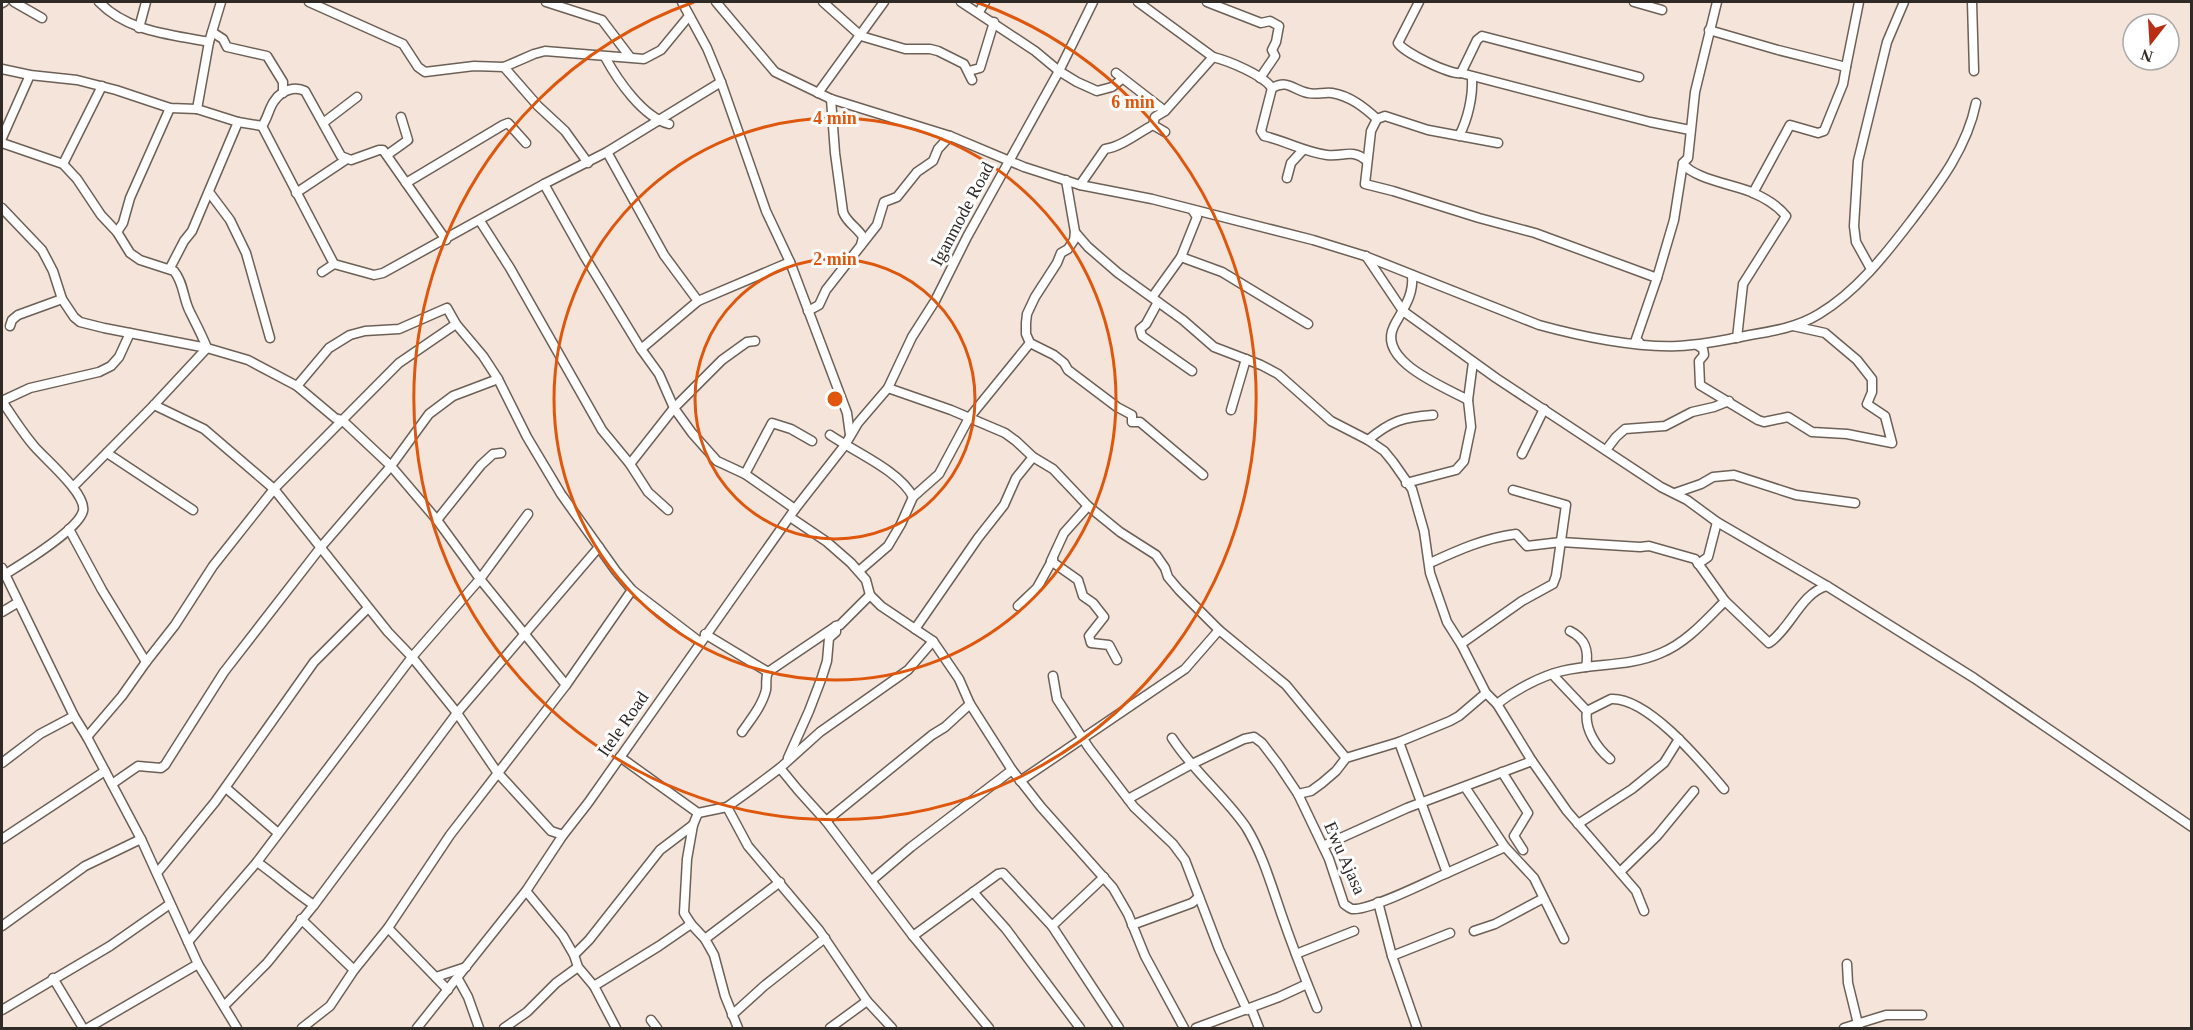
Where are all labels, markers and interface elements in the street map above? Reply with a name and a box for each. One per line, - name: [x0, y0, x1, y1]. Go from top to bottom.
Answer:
- north arrow: [2121, 12, 2181, 72]
- text: N: [2138, 46, 2155, 66]
- text: 6 min: [1111, 92, 1155, 112]
- text: 4 min: [813, 108, 857, 128]
- street label: Iganmode Road: [926, 159, 998, 269]
- text: 2 min: [813, 249, 857, 269]
- centre of rings: [825, 389, 845, 409]
- street label: Itele Road: [593, 688, 653, 760]
- street label: Ewu Ajasa: [1320, 819, 1370, 897]

